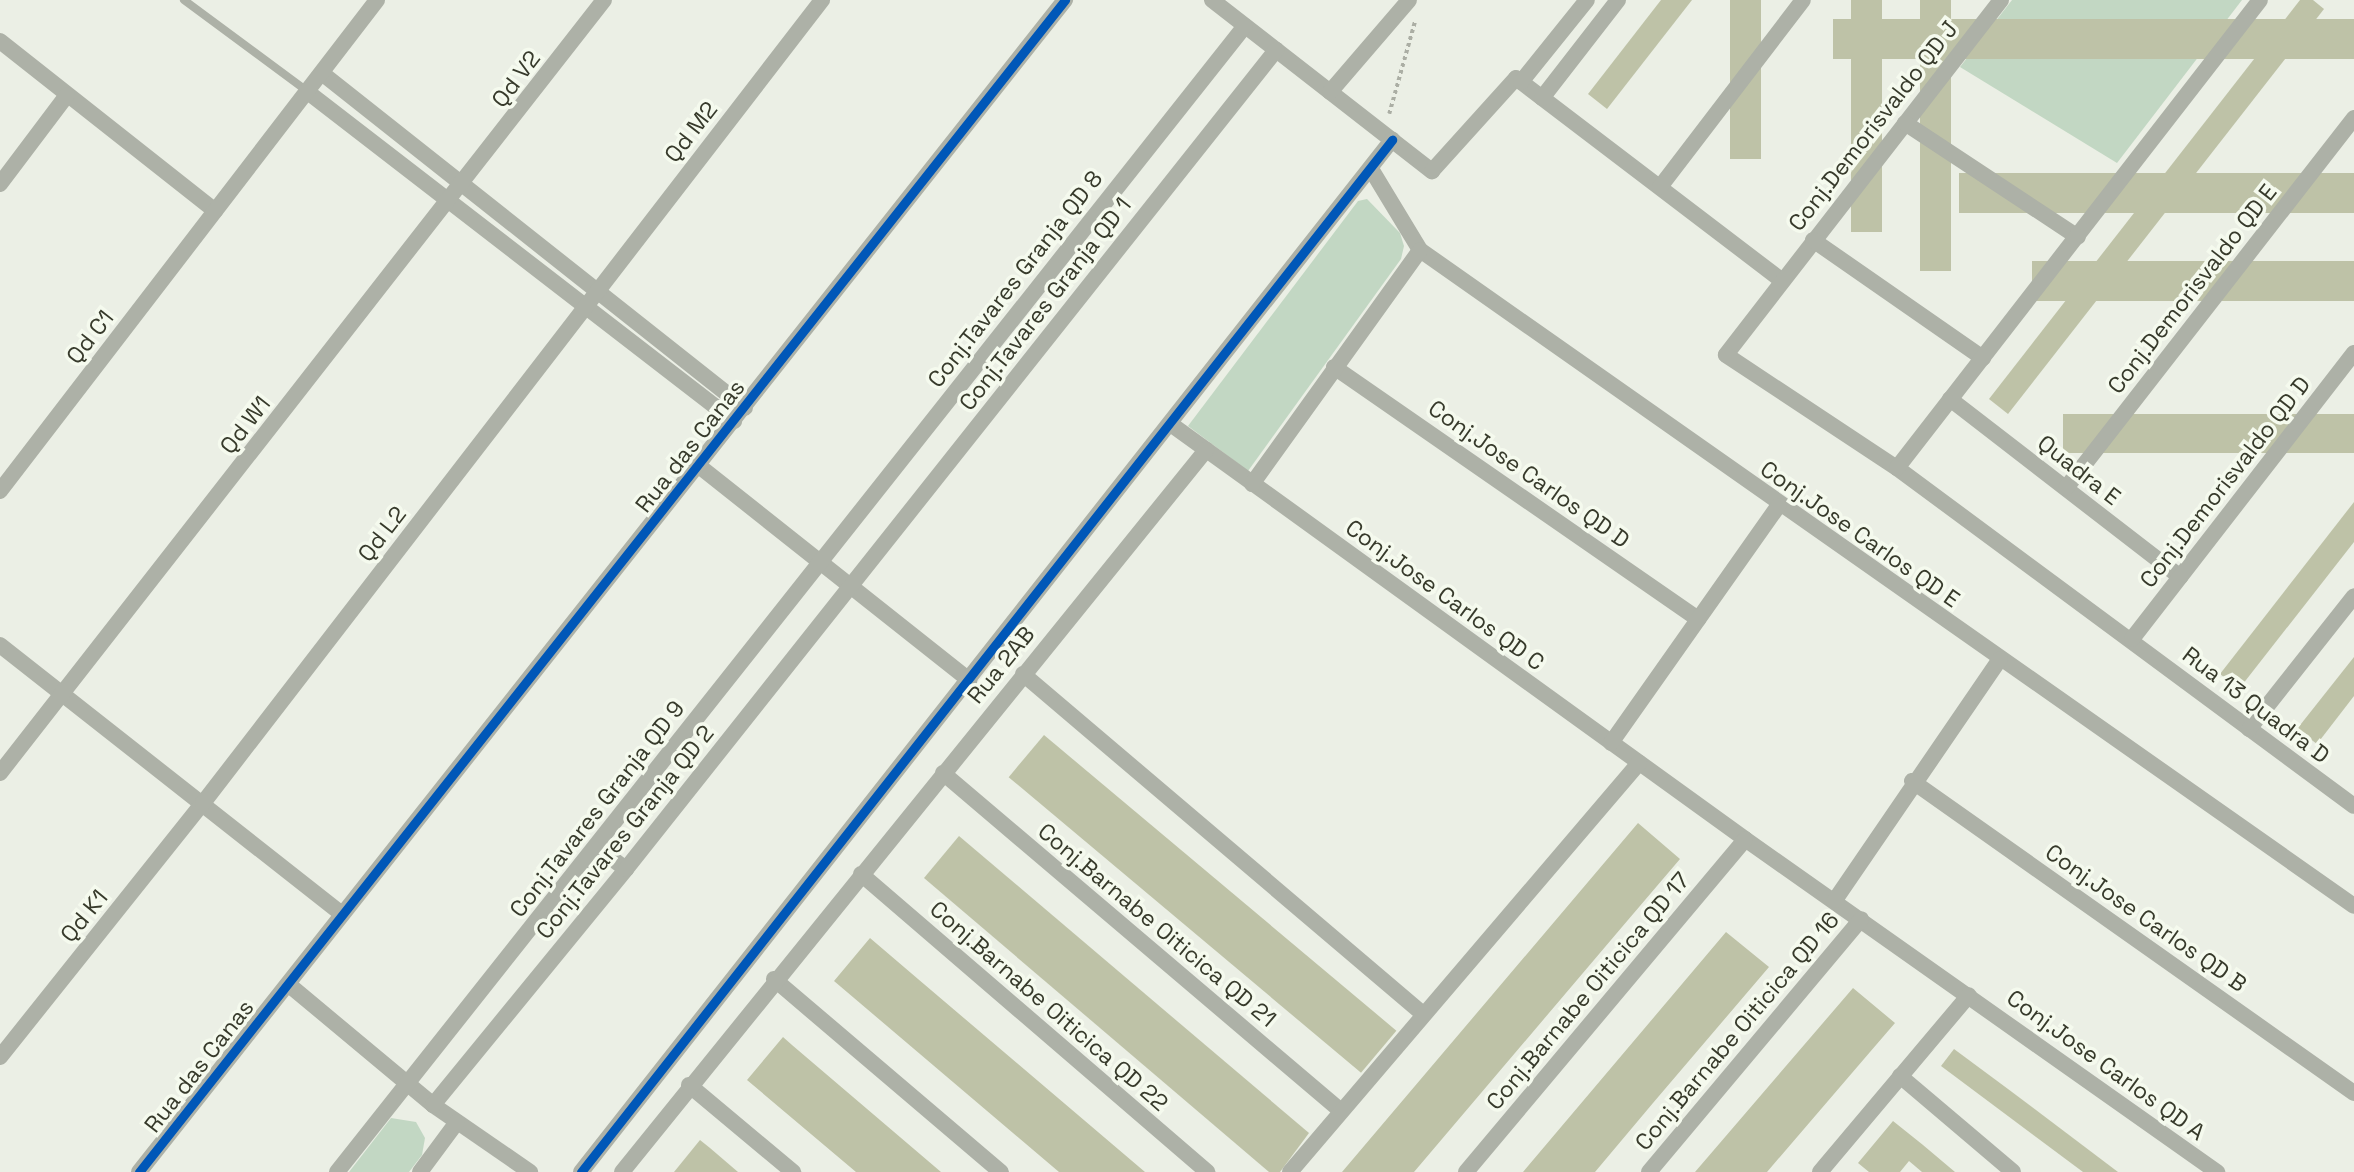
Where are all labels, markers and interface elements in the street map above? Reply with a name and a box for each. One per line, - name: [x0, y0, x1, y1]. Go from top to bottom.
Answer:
- street label: Conj.Demorisvaldo QD J: [1782, 15, 1964, 237]
- street label: Qd V2: [486, 45, 546, 113]
- street label: Qd M2: [659, 96, 723, 168]
- street label: Conj.Tavares Granja QD 8: [922, 165, 1108, 393]
- street label: Conj.Demorisvaldo QD E: [2102, 179, 2282, 399]
- street label: Conj.Tavares Granja QD 1: [953, 192, 1137, 416]
- street label: Qd C1: [61, 305, 119, 369]
- street label: Conj.Demorisvaldo QD D: [2134, 371, 2316, 593]
- street label: Rua das Canas: [630, 374, 750, 518]
- street label: Qd W1: [214, 391, 276, 459]
- street label: Conj.Jose Carlos QD D: [1423, 394, 1635, 554]
- street label: Quadra E: [2032, 429, 2126, 511]
- street label: Conj.Jose Carlos QD E: [1755, 455, 1965, 613]
- street label: Qd L2: [352, 501, 412, 567]
- street label: Conj.Jose Carlos QD C: [1340, 514, 1550, 676]
- street label: Rua 2AB: [962, 621, 1040, 709]
- street label: Rua 13 Quadra D: [2177, 641, 2335, 769]
- street label: Conj.Tavares Granja QD 9: [504, 695, 690, 923]
- street label: Conj.Tavares Granja QD 2: [530, 720, 720, 944]
- street label: Conj.Barnabe Oiticica QD 21: [1032, 817, 1282, 1033]
- street label: Conj.Jose Carlos QD B: [2040, 838, 2252, 998]
- street label: Conj.Barnabe Oiticica QD 17: [1481, 867, 1695, 1115]
- street label: Qd K1: [54, 884, 114, 948]
- street label: Conj.Barnabe Oiticica QD 22: [924, 895, 1174, 1117]
- street label: Conj.Barnabe Oiticica QD 16: [1629, 906, 1845, 1156]
- street label: Conj.Jose Carlos QD A: [2001, 984, 2211, 1146]
- street label: Rua das Canas: [139, 994, 259, 1138]

